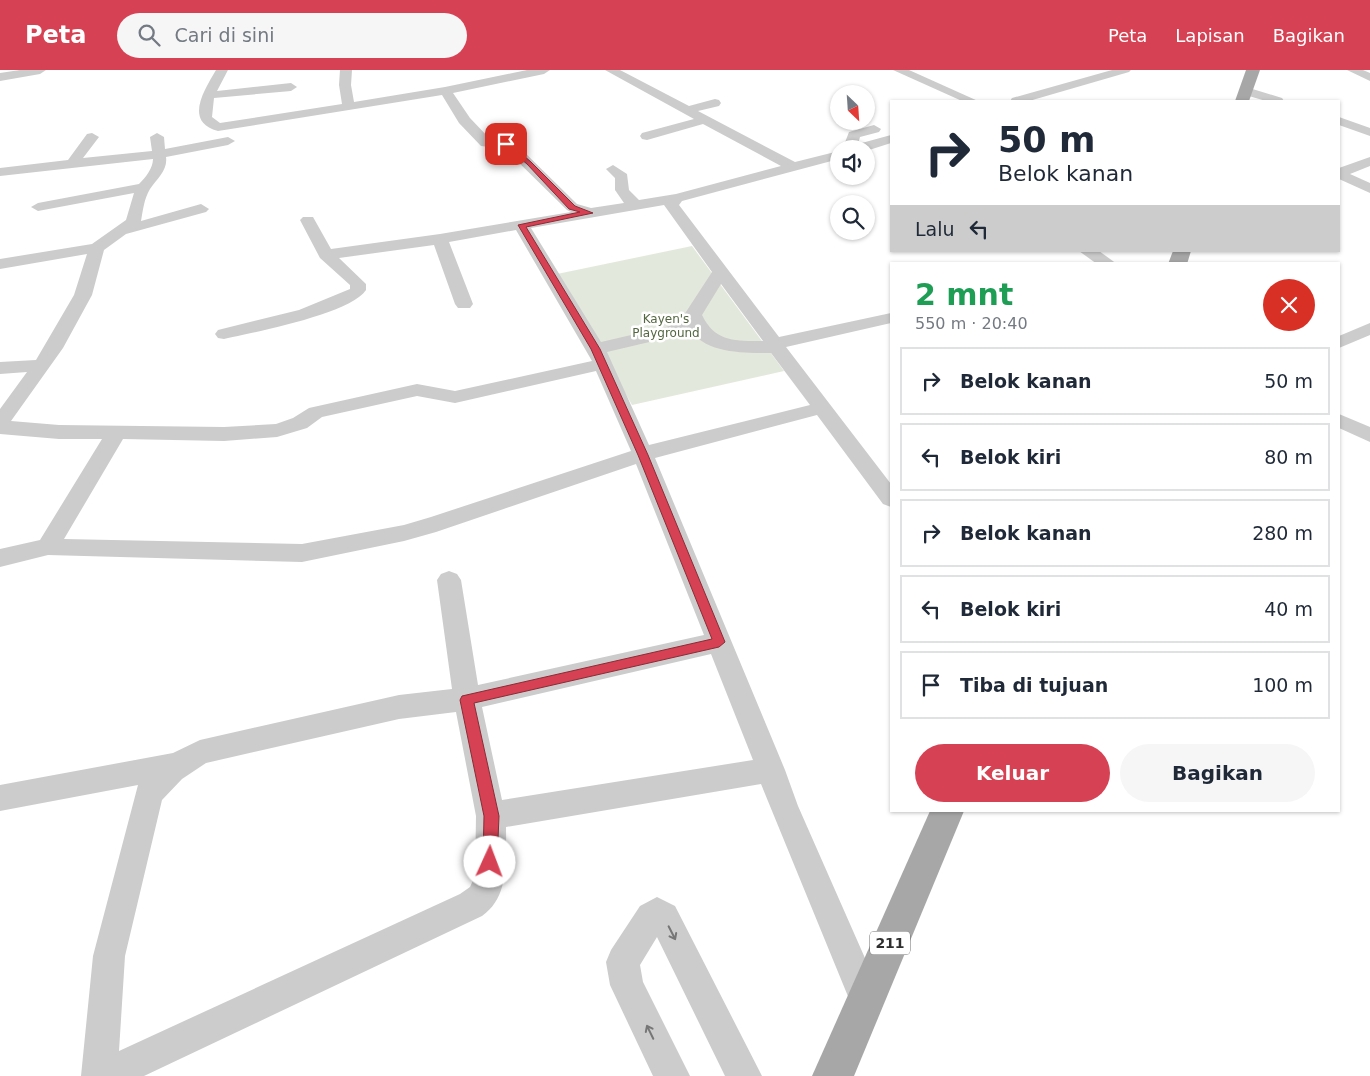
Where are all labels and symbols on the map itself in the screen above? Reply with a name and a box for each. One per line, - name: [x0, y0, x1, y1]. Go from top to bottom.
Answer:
- north arrow: [830, 85, 875, 130]
- pin: [485, 123, 527, 165]
- park label: Kayen's Playground: [632, 312, 700, 340]
- position arrow: [463, 835, 515, 887]
- one-way arrow: [667, 925, 677, 940]
- road number: 211: [870, 931, 910, 954]
- one-way arrow: [645, 1025, 654, 1040]

